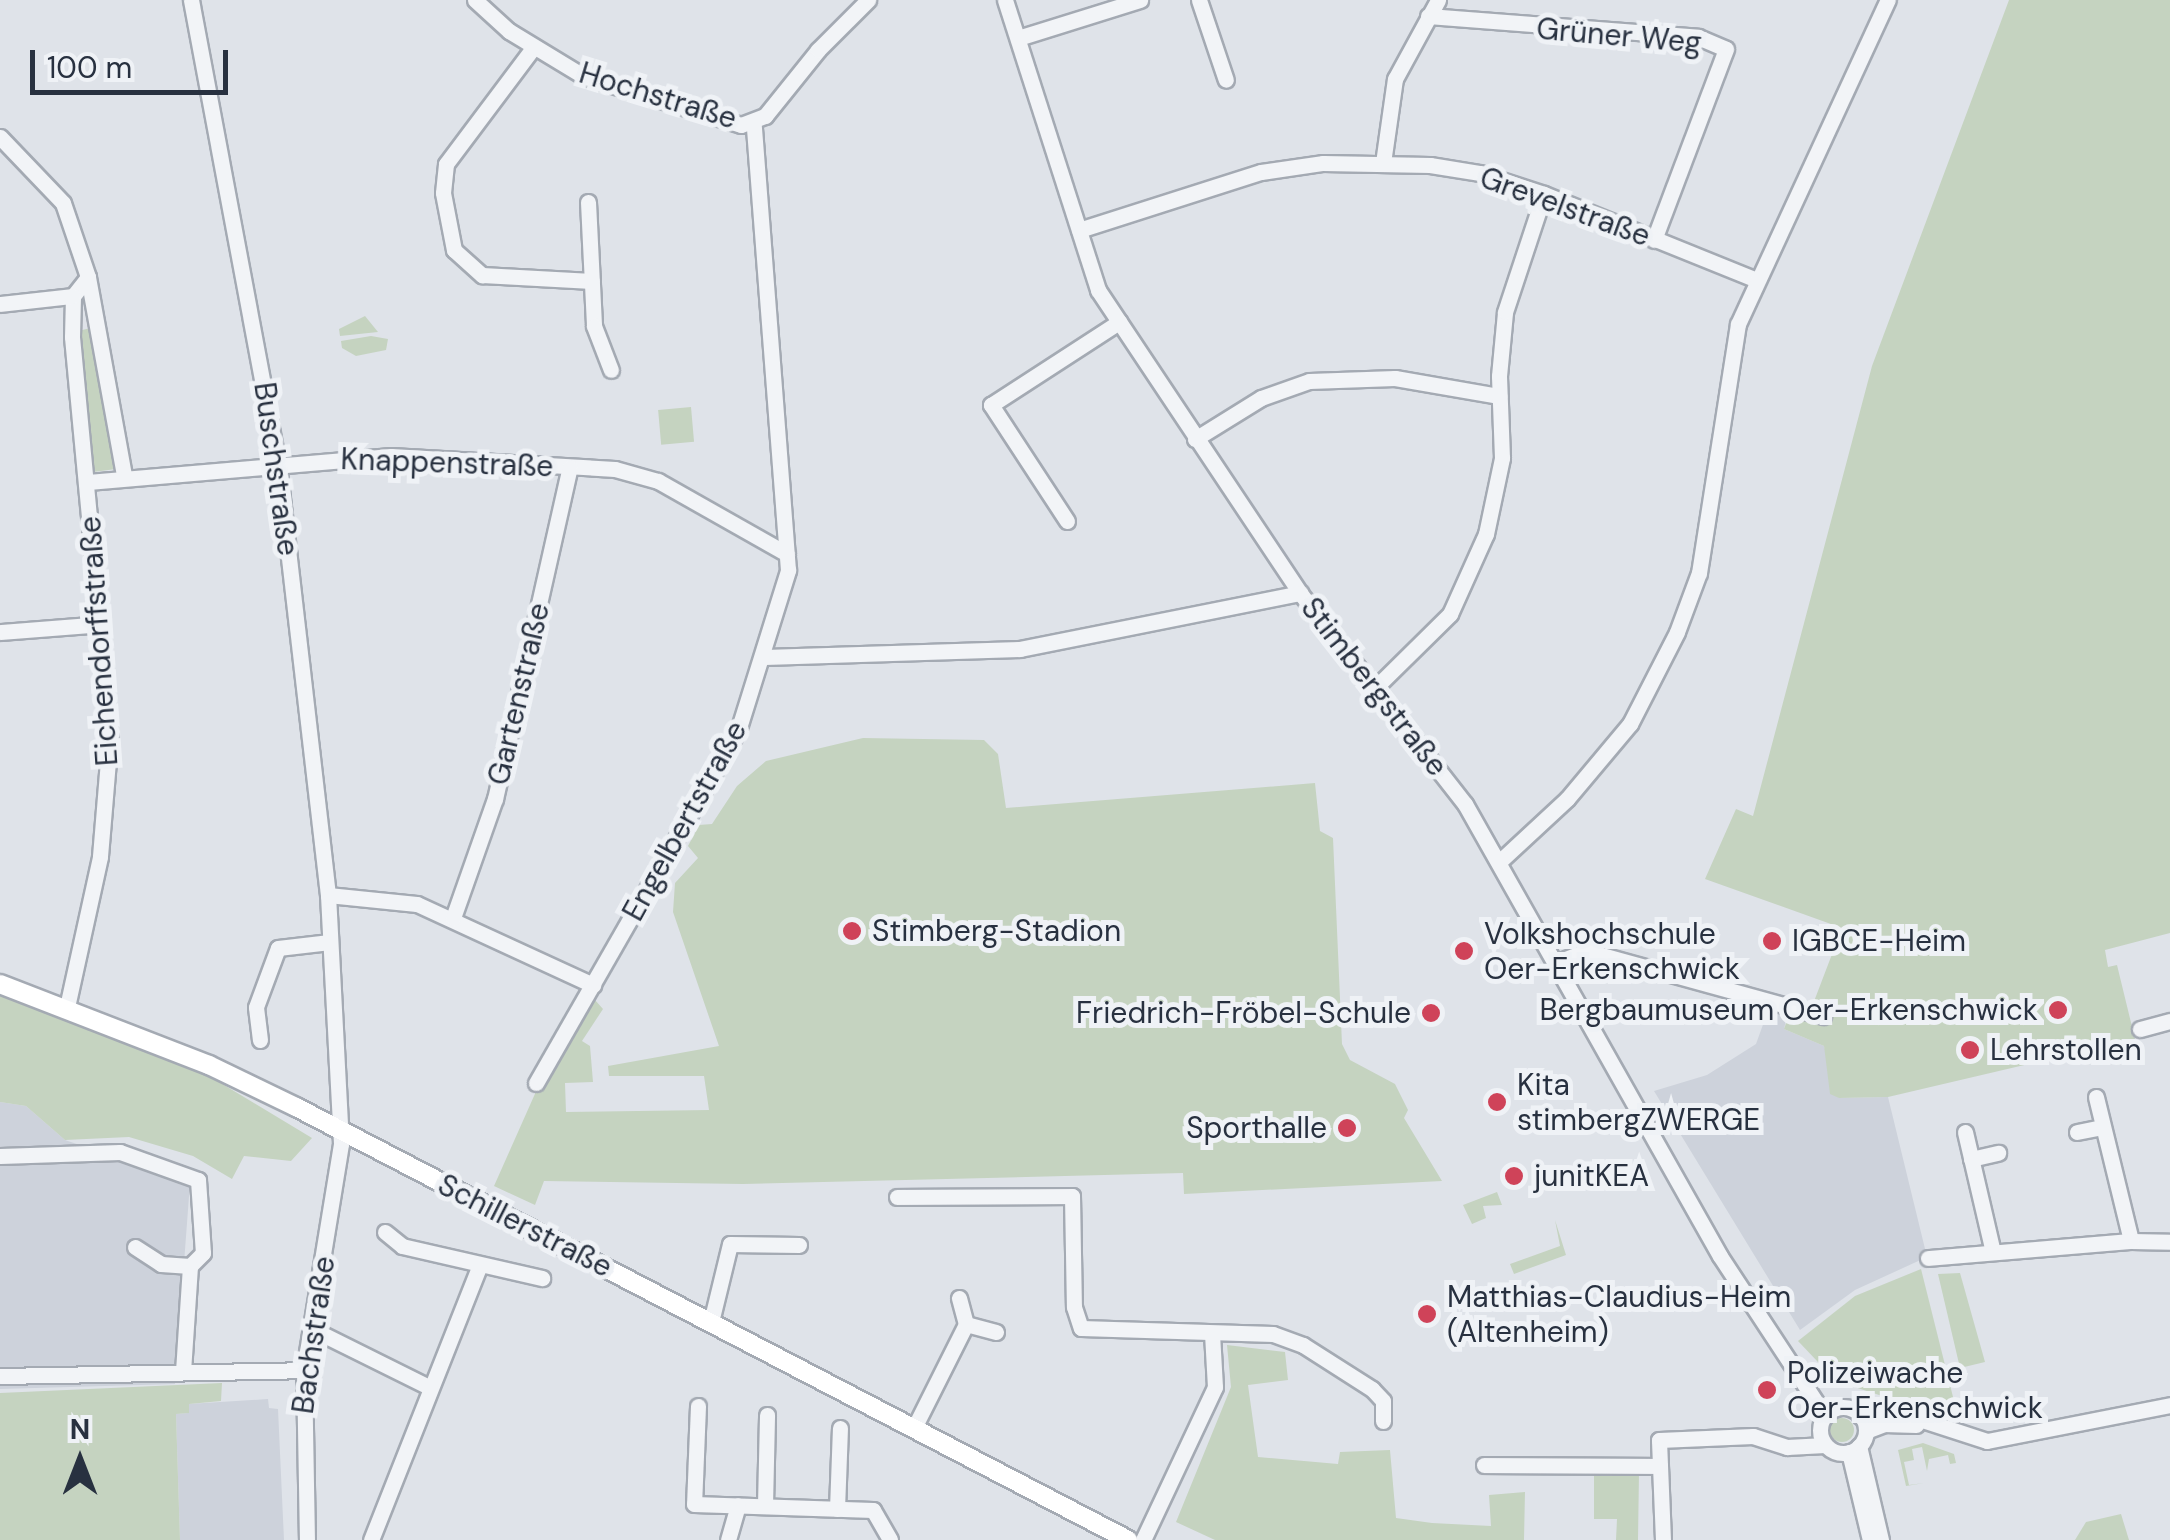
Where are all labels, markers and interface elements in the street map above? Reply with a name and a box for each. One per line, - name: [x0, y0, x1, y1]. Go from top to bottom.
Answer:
- street label: Grüner Weg: [1535, 11, 1703, 61]
- scale bar: [35, 30, 232, 92]
- text: 100 m: [47, 48, 132, 87]
- street label: Hochstraße: [575, 55, 741, 137]
- street label: Grevelstraße: [1475, 160, 1655, 254]
- street label: Buschstraße: [246, 380, 306, 558]
- street label: Knappenstraße: [340, 441, 554, 485]
- street label: Eichendorffstraße: [72, 515, 126, 767]
- street label: Stimbergstraße: [1293, 591, 1455, 783]
- street label: Gartenstraße: [481, 599, 557, 789]
- street label: Engelbertstraße: [615, 715, 755, 927]
- place label: Stimberg-Stadion: [872, 913, 1121, 949]
- place label: Volkshochschule Oer-Erkenschwick: [1484, 916, 1740, 986]
- marker: Stimberg-Stadion: [841, 920, 863, 942]
- place label: IGBCE-Heim: [1792, 923, 1966, 959]
- marker: IGBCE-Heim: [1761, 930, 1783, 952]
- marker: Volkshochschule Oer-Erkenschwick: [1453, 940, 1475, 962]
- place label: Bergbaumuseum Oer-Erkenschwick: [1539, 992, 2038, 1028]
- place label: Friedrich-Fröbel-Schule: [1076, 995, 1411, 1031]
- marker: Bergbaumuseum Oer-Erkenschwick: [2047, 999, 2069, 1021]
- marker: Friedrich-Fröbel-Schule: [1420, 1002, 1442, 1024]
- place label: Lehrstollen: [1990, 1032, 2142, 1068]
- marker: Lehrstollen: [1959, 1039, 1981, 1061]
- place label: Kita stimbergZWERGE: [1517, 1067, 1760, 1138]
- marker: Kita stimbergZWERGE: [1486, 1091, 1508, 1113]
- place label: Sporthalle: [1186, 1110, 1327, 1146]
- marker: Sporthalle: [1336, 1117, 1358, 1139]
- place label: junitKEA: [1534, 1158, 1649, 1194]
- marker: junitKEA: [1503, 1165, 1525, 1187]
- street label: Schillerstraße: [432, 1167, 618, 1285]
- street label: Bachstraße: [285, 1254, 343, 1416]
- place label: Matthias-Claudius-Heim (Altenheim): [1447, 1279, 1791, 1350]
- marker: Matthias-Claudius-Heim (Altenheim): [1416, 1303, 1438, 1325]
- place label: Polizeiwache Oer-Erkenschwick: [1787, 1355, 2043, 1426]
- marker: Polizeiwache Oer-Erkenschwick: [1756, 1379, 1778, 1401]
- north arrow: [30, 1410, 130, 1510]
- text: N: [70, 1411, 90, 1448]

